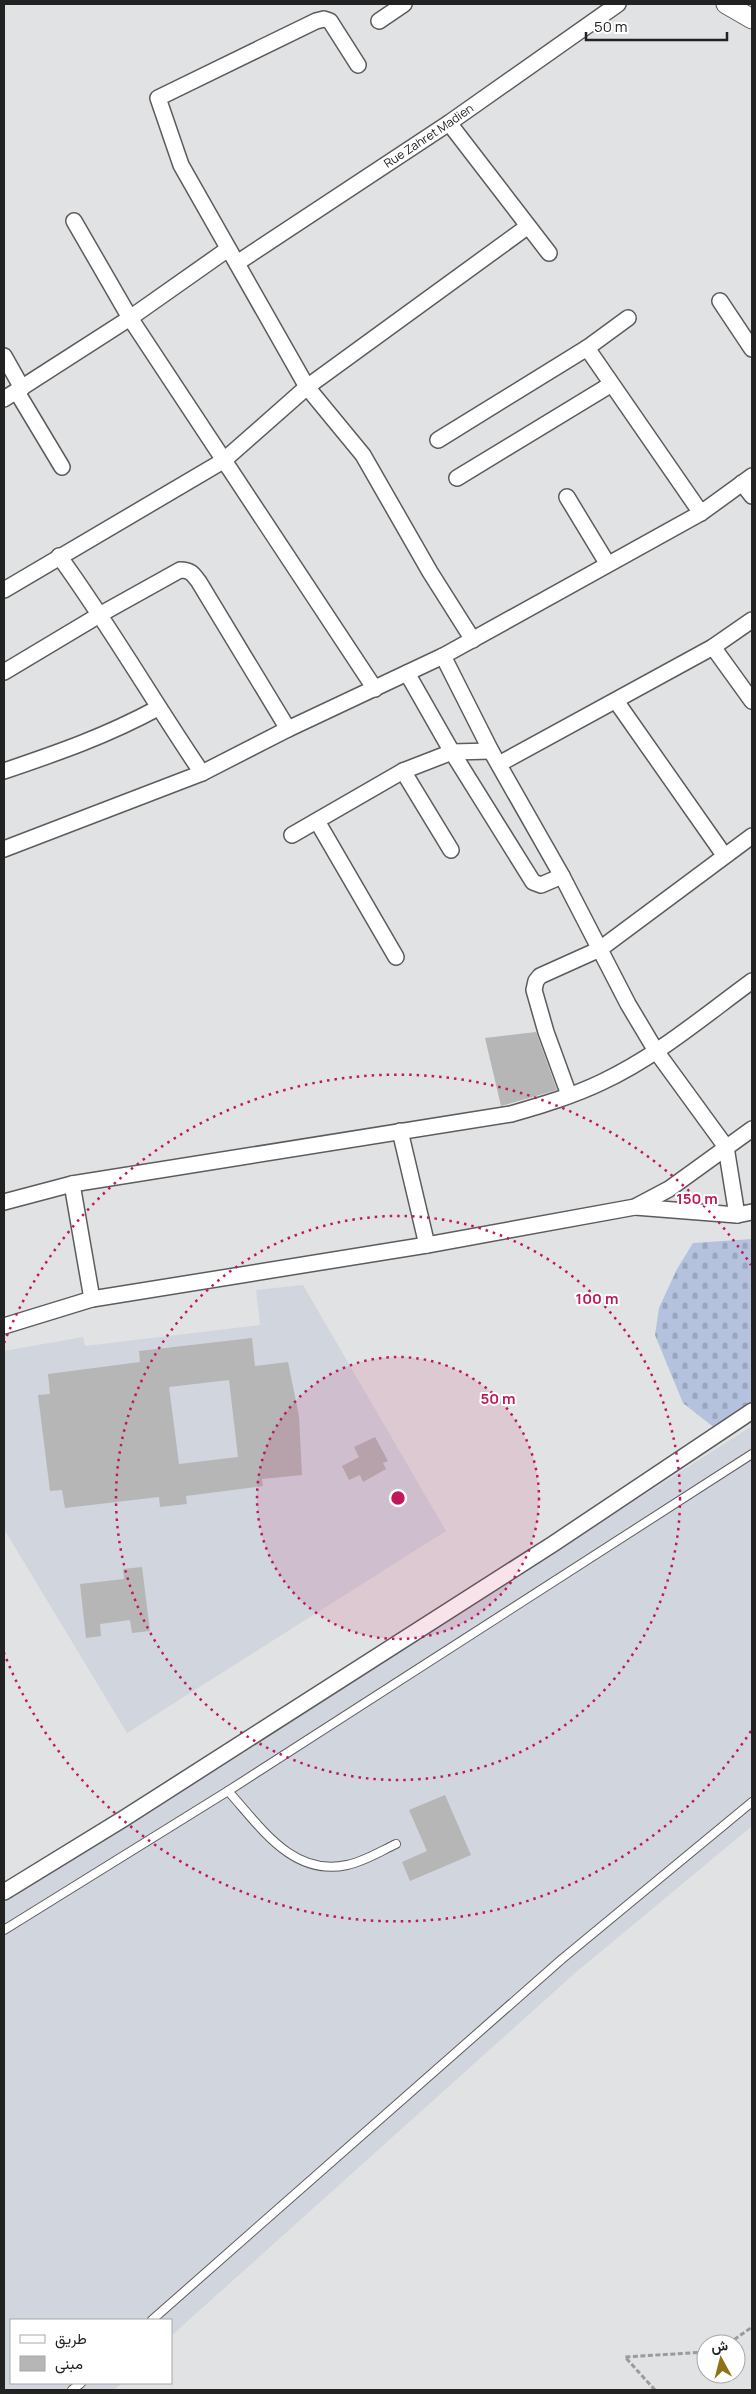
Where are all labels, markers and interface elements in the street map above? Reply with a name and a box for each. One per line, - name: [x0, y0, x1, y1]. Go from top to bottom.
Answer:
- scale bar: [586, 10, 727, 42]
- text: 50 m: [594, 16, 628, 37]
- street label: Rue Zahret Madien: [380, 99, 477, 172]
- text: 150 m: [676, 1188, 718, 1209]
- text: 100 m: [576, 1288, 618, 1309]
- text: 50 m: [480, 1388, 516, 1409]
- centre of rings: [389, 1489, 407, 1507]
- legend: [10, 2319, 172, 2384]
- text: طريق: [55, 2328, 87, 2349]
- north arrow: [696, 2334, 746, 2384]
- text: ش: [710, 2335, 729, 2356]
- text: مبنى: [55, 2353, 83, 2374]

